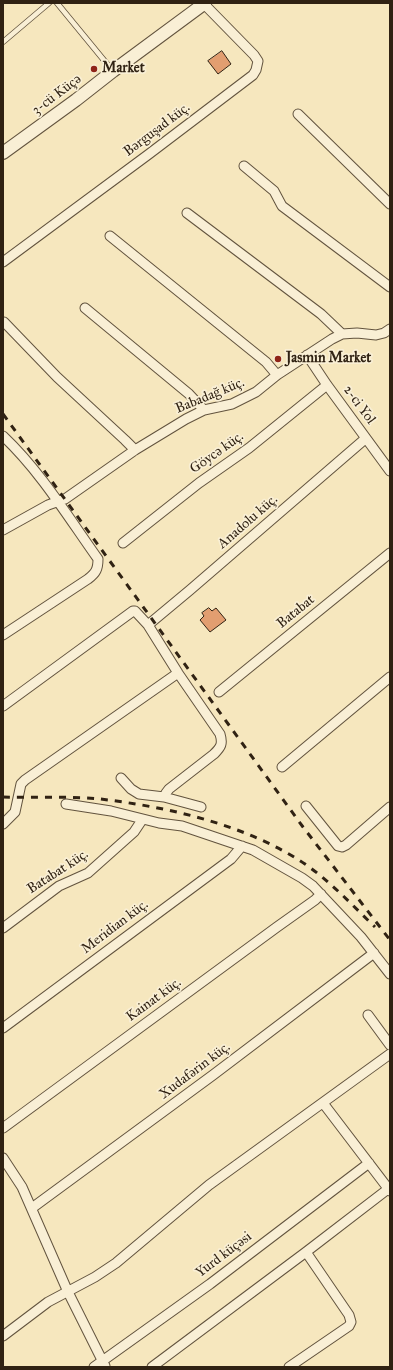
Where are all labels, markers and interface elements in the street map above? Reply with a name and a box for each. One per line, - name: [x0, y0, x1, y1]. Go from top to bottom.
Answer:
- place label: Market: [102, 61, 145, 77]
- marker: Market: [89, 64, 99, 74]
- street label: 3-cü Küçə: [29, 71, 85, 119]
- street label: Bərguşad küç.: [121, 100, 193, 160]
- place label: Jasmin Market: [286, 351, 371, 367]
- marker: Jasmin Market: [273, 354, 283, 364]
- street label: Babadağ küç.: [173, 375, 247, 417]
- street label: 2-ci Yol: [339, 382, 379, 428]
- street label: Göycə küç.: [187, 428, 247, 478]
- street label: Anadolu küç.: [215, 491, 281, 553]
- street label: Batabat: [274, 592, 318, 632]
- street label: Batabat küç.: [24, 846, 92, 898]
- street label: Meridian küç.: [78, 896, 152, 958]
- street label: Kainat küç.: [123, 974, 185, 1026]
- street label: Xudafərin küç.: [156, 1039, 234, 1103]
- street label: Yurd küçəsi: [193, 1229, 255, 1281]

